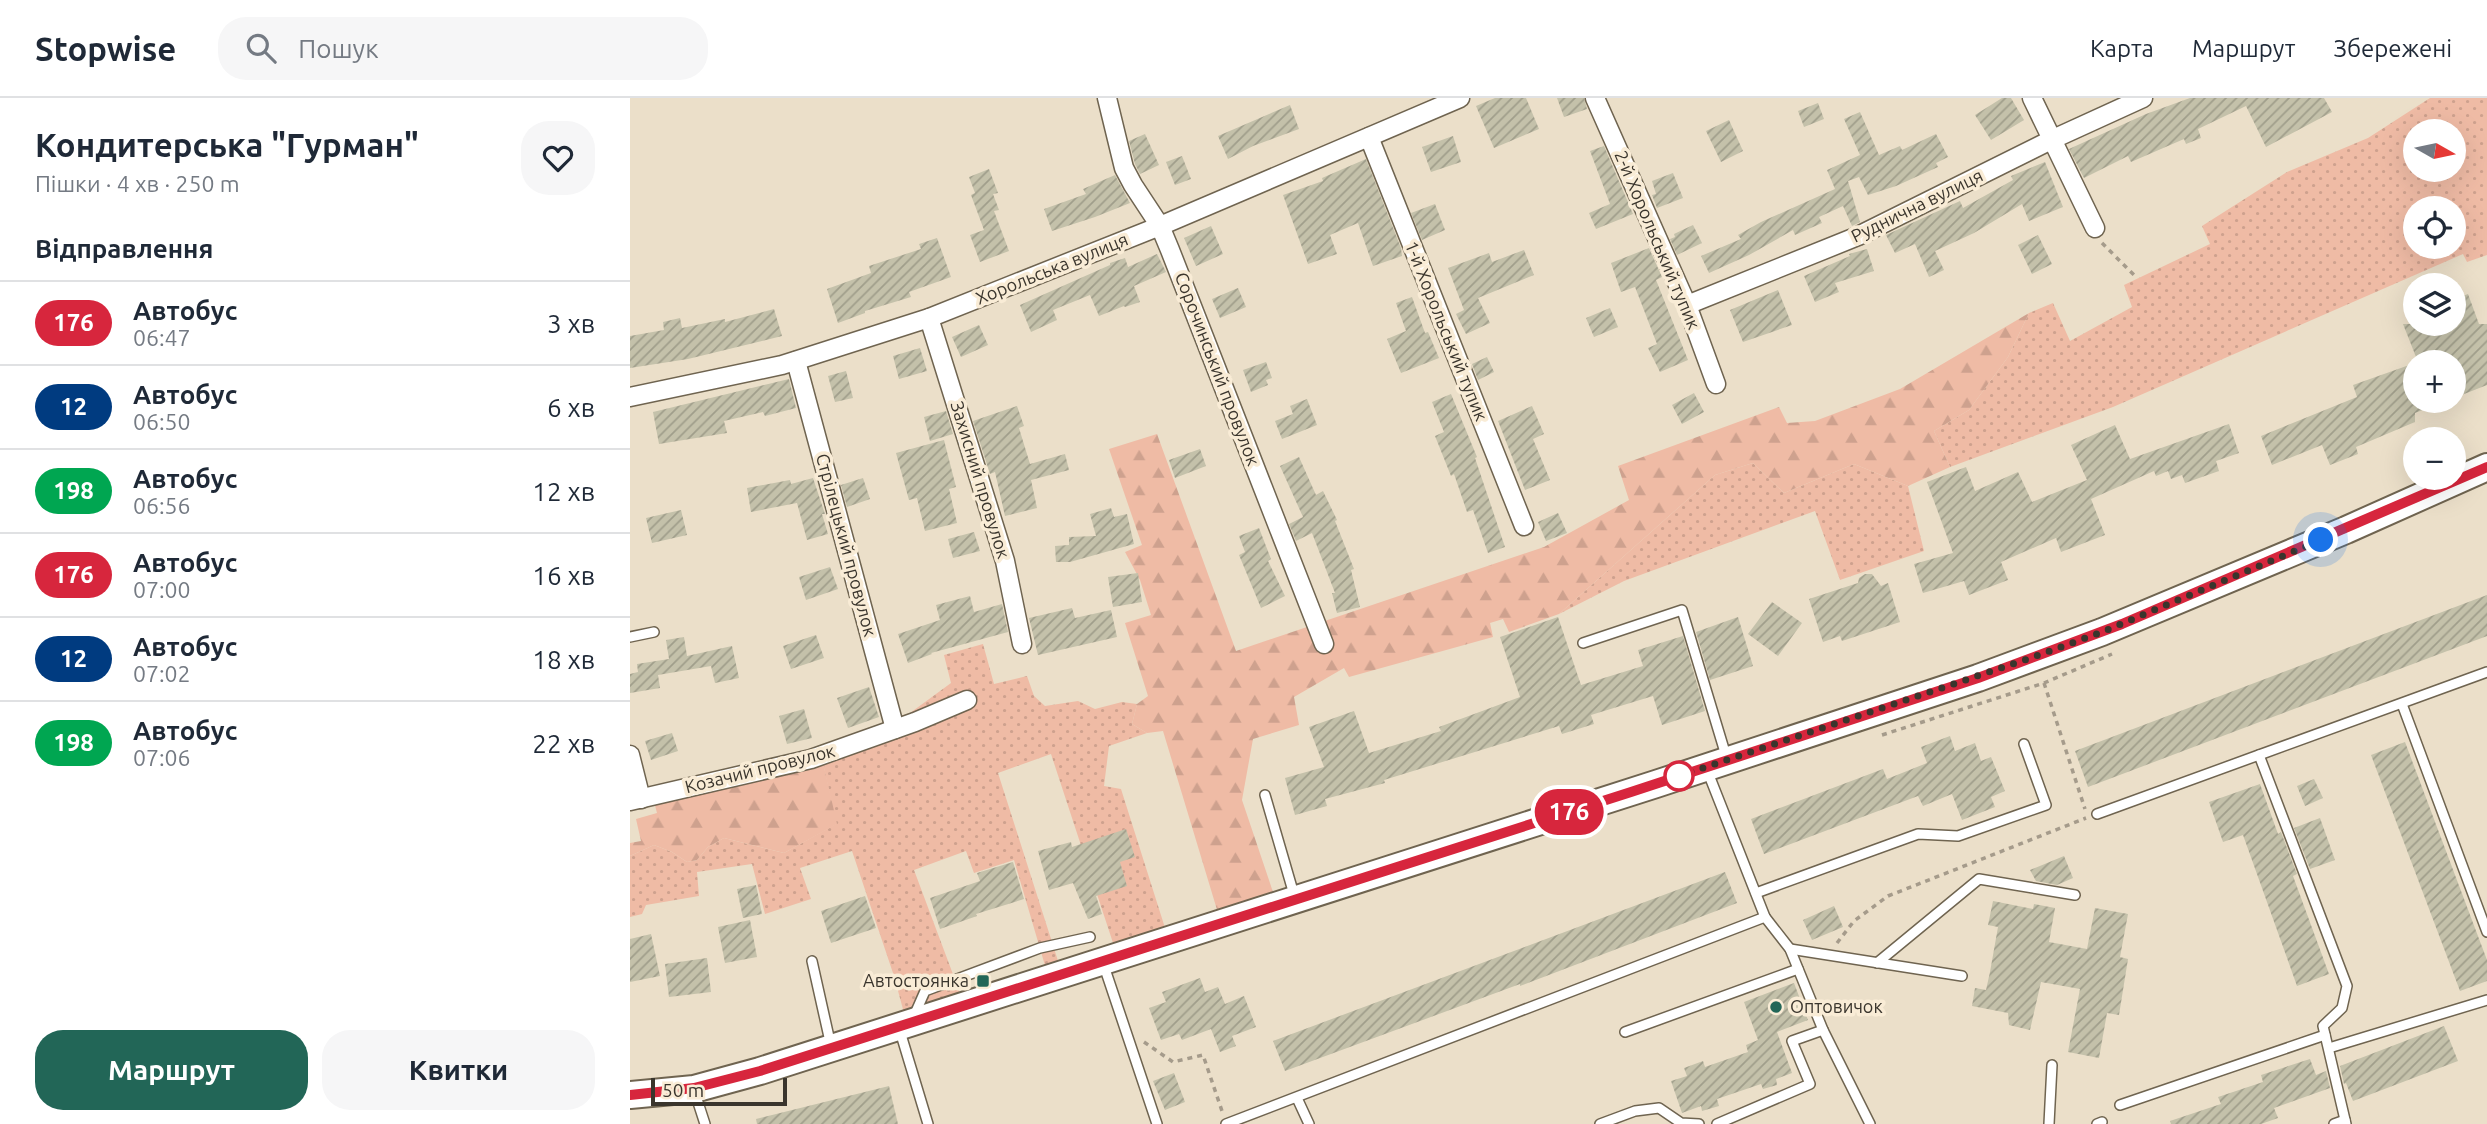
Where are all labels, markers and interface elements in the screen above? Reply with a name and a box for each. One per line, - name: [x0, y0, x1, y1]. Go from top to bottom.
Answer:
- search box: [218, 17, 708, 80]
- icon: search: [242, 29, 280, 67]
- text: Stopwise: [35, 30, 176, 67]
- text: Пошук: [298, 34, 379, 63]
- text: Карта: [2090, 35, 2154, 62]
- text: Маршрут: [2192, 35, 2295, 62]
- text: Збережені: [2333, 35, 2452, 62]
- north arrow: [2403, 119, 2466, 182]
- map controls: [2403, 119, 2466, 490]
- button: heart: [521, 121, 595, 195]
- text: Кондитерська "Гурман": [35, 126, 419, 163]
- street label: 2-й Хорольський тупик: [1611, 147, 1705, 332]
- street label: Руднична вулиця: [1847, 165, 1986, 246]
- text: Пішки · 4 хв · 250 m: [35, 171, 240, 196]
- button: locate: [2403, 196, 2466, 259]
- street label: Хорольська вулиця: [973, 228, 1131, 308]
- text: Відправлення: [35, 234, 213, 263]
- street label: 1-й Хорольський тупик: [1402, 238, 1492, 423]
- street label: Сорочинський провулок: [1172, 269, 1264, 468]
- button: layers: [2403, 273, 2466, 336]
- text: Автобус: [133, 296, 237, 325]
- text: 176: [53, 309, 94, 336]
- text: 3 хв: [547, 309, 595, 338]
- text: 06:47: [133, 325, 191, 350]
- button: +: [2403, 350, 2466, 413]
- text: Автобус: [133, 380, 237, 409]
- text: 12: [60, 393, 87, 420]
- text: 6 хв: [547, 393, 595, 422]
- street label: Захисний провулок: [947, 399, 1014, 561]
- text: 06:50: [133, 409, 191, 434]
- button: −: [2403, 427, 2466, 490]
- street label: Стрілецький провулок: [813, 451, 881, 638]
- text: Автобус: [133, 464, 237, 493]
- text: 198: [53, 477, 94, 504]
- text: 12 хв: [532, 477, 595, 506]
- text: 06:56: [133, 493, 191, 518]
- your location: [2303, 522, 2338, 557]
- text: Автобус: [133, 548, 237, 577]
- text: 176: [53, 561, 94, 588]
- text: 16 хв: [532, 561, 595, 590]
- text: 07:00: [133, 577, 191, 602]
- text: Автобус: [133, 632, 237, 661]
- text: 12: [60, 645, 87, 672]
- text: 18 хв: [532, 645, 595, 674]
- text: 07:02: [133, 661, 191, 686]
- text: Автобус: [133, 716, 237, 745]
- text: 198: [53, 729, 94, 756]
- text: 22 хв: [532, 729, 595, 758]
- street label: Козачий провулок: [683, 740, 837, 796]
- text: 07:06: [133, 745, 191, 770]
- unlabelled marker: [1664, 761, 1694, 791]
- line badge: 176: [1529, 789, 1609, 835]
- text: 176: [1549, 798, 1589, 825]
- place label: Автостоянка: [863, 970, 969, 990]
- marker: Автостоянка: [975, 973, 991, 989]
- place label: Оптовичок: [1790, 996, 1883, 1016]
- marker: Оптовичок: [1768, 999, 1784, 1015]
- button: Маршрут: [35, 1030, 308, 1110]
- button: Квитки: [322, 1030, 595, 1110]
- scale bar: [651, 1075, 788, 1107]
- text: 50 m: [662, 1079, 704, 1101]

